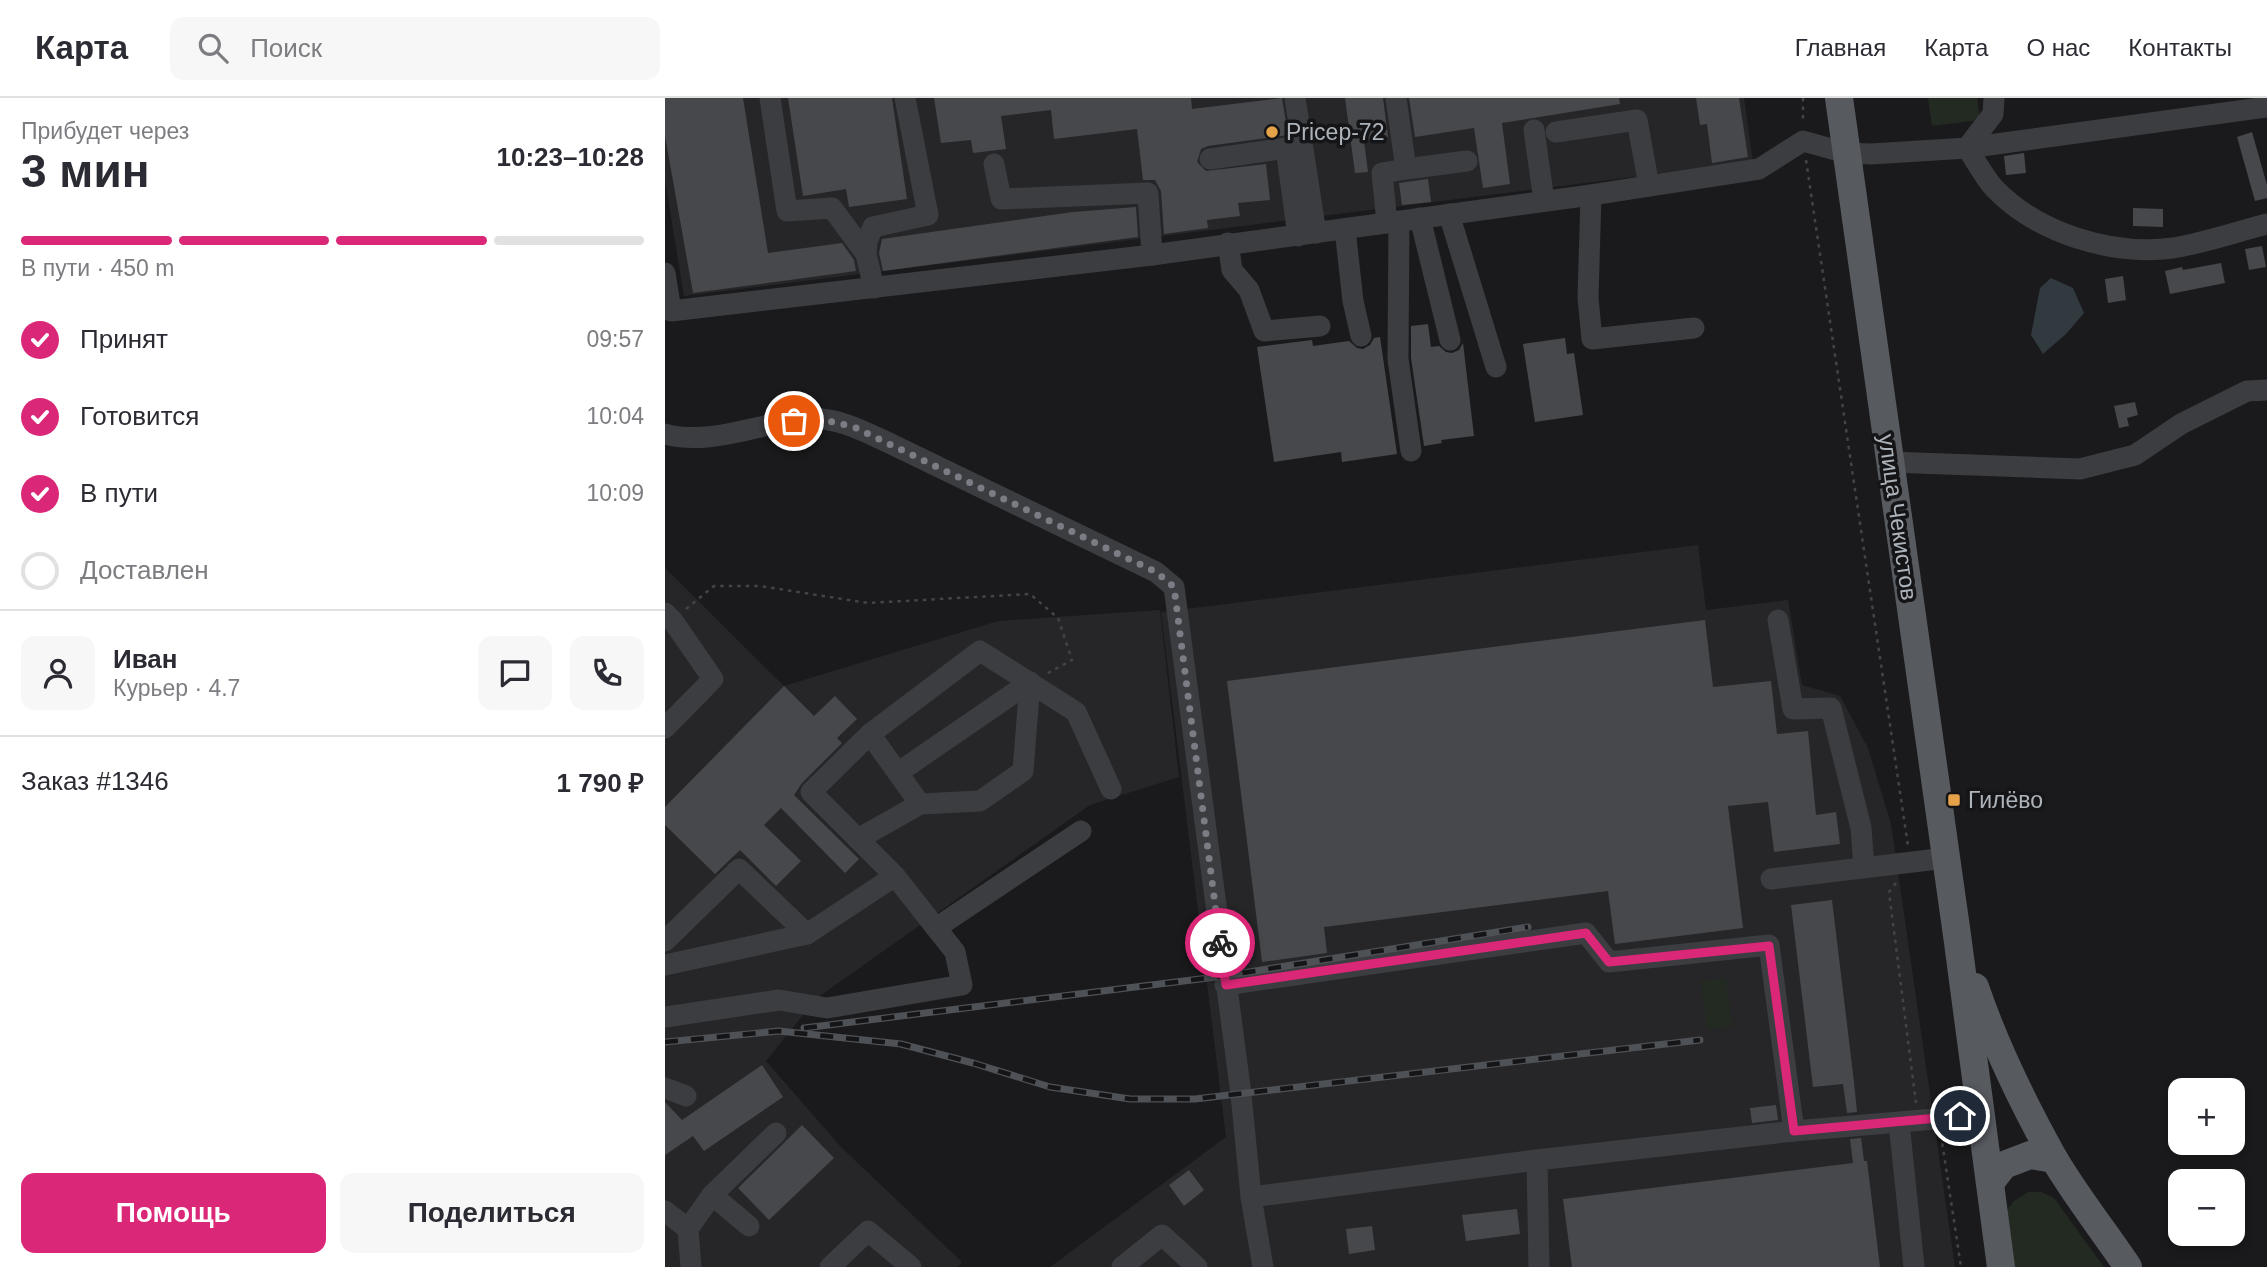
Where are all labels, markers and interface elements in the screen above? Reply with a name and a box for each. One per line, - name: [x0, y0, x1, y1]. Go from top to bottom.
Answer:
- search box: [170, 17, 660, 80]
- text: Карта: [35, 29, 128, 66]
- icon: search: [194, 29, 232, 67]
- text: Поиск: [250, 33, 322, 63]
- text: Главная: [1795, 34, 1886, 61]
- text: Карта: [1924, 34, 1988, 61]
- text: О нас: [2026, 34, 2090, 61]
- text: Контакты: [2128, 34, 2232, 61]
- text: Прибудет через: [21, 118, 189, 144]
- place label: Pricep-72: [1286, 119, 1384, 145]
- marker: Pricep-72: [1264, 124, 1280, 140]
- text: 10:23–10:28: [497, 142, 644, 172]
- text: 3 мин: [21, 145, 149, 197]
- text: В пути · 450 m: [21, 255, 174, 281]
- icon: check: [21, 321, 59, 359]
- text: Принят: [80, 324, 168, 354]
- text: 09:57: [586, 326, 644, 352]
- pin: [764, 391, 824, 451]
- icon: check: [21, 398, 59, 436]
- text: Готовится: [80, 401, 199, 431]
- icon: bag: [775, 402, 813, 440]
- text: 10:04: [586, 403, 644, 429]
- street label: улица Чекистов: [1873, 432, 1923, 602]
- icon: check: [21, 475, 59, 513]
- text: В пути: [80, 478, 158, 508]
- text: 10:09: [586, 480, 644, 506]
- text: Доставлен: [80, 555, 209, 585]
- button: person: [21, 636, 95, 710]
- button: chat: [478, 636, 552, 710]
- button: phone: [570, 636, 644, 710]
- text: Иван: [113, 644, 178, 674]
- text: Курьер · 4.7: [113, 675, 240, 701]
- text: Заказ #1346: [21, 766, 169, 796]
- text: 1 790 ₽: [557, 768, 644, 798]
- place label: Гилёво: [1968, 787, 2043, 813]
- marker: Гилёво: [1946, 792, 1962, 808]
- courier: [1185, 908, 1255, 978]
- icon: bike: [1201, 924, 1239, 962]
- map controls: [2168, 1078, 2245, 1246]
- button: +: [2168, 1078, 2245, 1155]
- pin: [1930, 1086, 1990, 1146]
- icon: home: [1941, 1097, 1979, 1135]
- button: −: [2168, 1169, 2245, 1246]
- button: Помощь: [21, 1173, 326, 1253]
- button: Поделиться: [340, 1173, 644, 1253]

